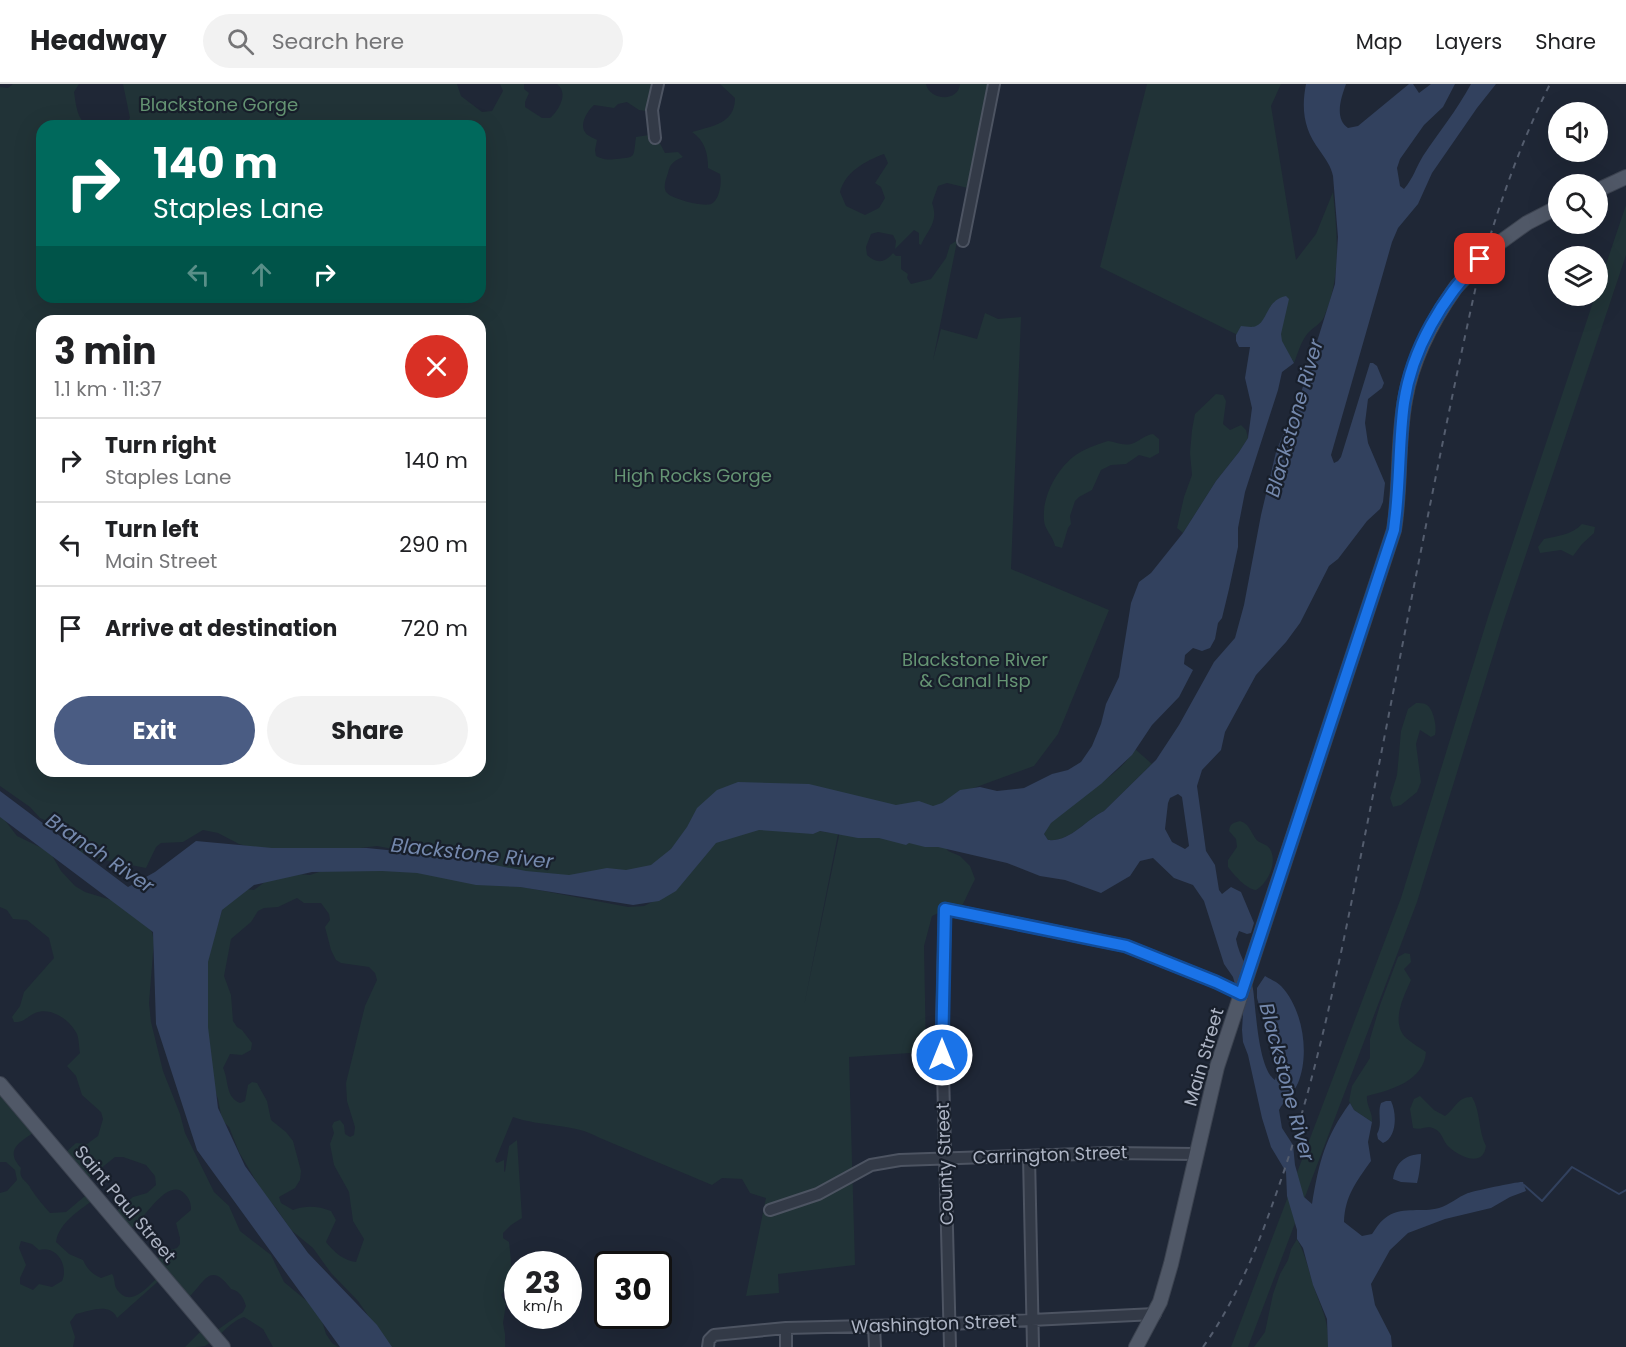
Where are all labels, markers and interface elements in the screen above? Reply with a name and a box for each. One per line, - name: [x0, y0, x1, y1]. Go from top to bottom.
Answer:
- search box: [203, 14, 623, 68]
- text: Headway: [30, 21, 167, 60]
- icon: search: [224, 25, 257, 58]
- text: Search here: [272, 26, 404, 57]
- text: Map: [1356, 27, 1402, 56]
- text: Layers: [1435, 27, 1502, 56]
- text: Share: [1535, 27, 1596, 56]
- park label: Blackstone Gorge: [140, 92, 298, 117]
- map controls: [1548, 102, 1608, 306]
- button: sound: [1548, 102, 1608, 162]
- text: 140 m: [153, 134, 278, 193]
- icon: right: [54, 144, 132, 222]
- button: search: [1548, 174, 1608, 234]
- text: Staples Lane: [153, 190, 324, 227]
- pin: [1454, 233, 1505, 284]
- icon: arrive: [1463, 242, 1496, 275]
- button: layers: [1548, 246, 1608, 306]
- icon: left: [182, 258, 215, 291]
- icon: ahead: [245, 258, 278, 291]
- icon: right: [308, 258, 341, 291]
- text: 3 min: [54, 326, 156, 377]
- button: close: [405, 335, 468, 398]
- water label: Blackstone River: [1258, 335, 1330, 500]
- text: 1.1 km · 11:37: [54, 375, 162, 403]
- text: Turn right: [105, 430, 216, 461]
- icon: right: [54, 444, 87, 477]
- text: 140 m: [405, 445, 468, 476]
- text: Staples Lane: [105, 463, 232, 491]
- park label: High Rocks Gorge: [614, 463, 772, 488]
- text: Turn left: [105, 514, 199, 545]
- icon: left: [54, 528, 87, 561]
- text: 290 m: [399, 529, 468, 560]
- text: Main Street: [105, 547, 217, 575]
- icon: arrive: [54, 612, 87, 645]
- text: Arrive at destination: [105, 613, 337, 644]
- text: 720 m: [401, 613, 468, 644]
- park label: Blackstone River & Canal Hsp: [902, 647, 1048, 693]
- button: Exit: [54, 696, 255, 765]
- button: Share: [267, 696, 468, 765]
- water label: Branch River: [40, 806, 160, 900]
- water label: Blackstone River: [389, 831, 555, 875]
- water label: Blackstone River: [1252, 1000, 1322, 1165]
- street label: Main Street: [1178, 1005, 1229, 1109]
- position arrow: [910, 1023, 974, 1087]
- street label: County Street: [930, 1102, 959, 1226]
- street label: Carrington Street: [972, 1139, 1128, 1170]
- street label: Saint Paul Street: [69, 1140, 182, 1268]
- speed limit sign: 30: [594, 1251, 672, 1329]
- text: 23: [525, 1261, 561, 1304]
- text: km/h: [523, 1295, 563, 1316]
- street label: Washington Street: [851, 1308, 1017, 1339]

